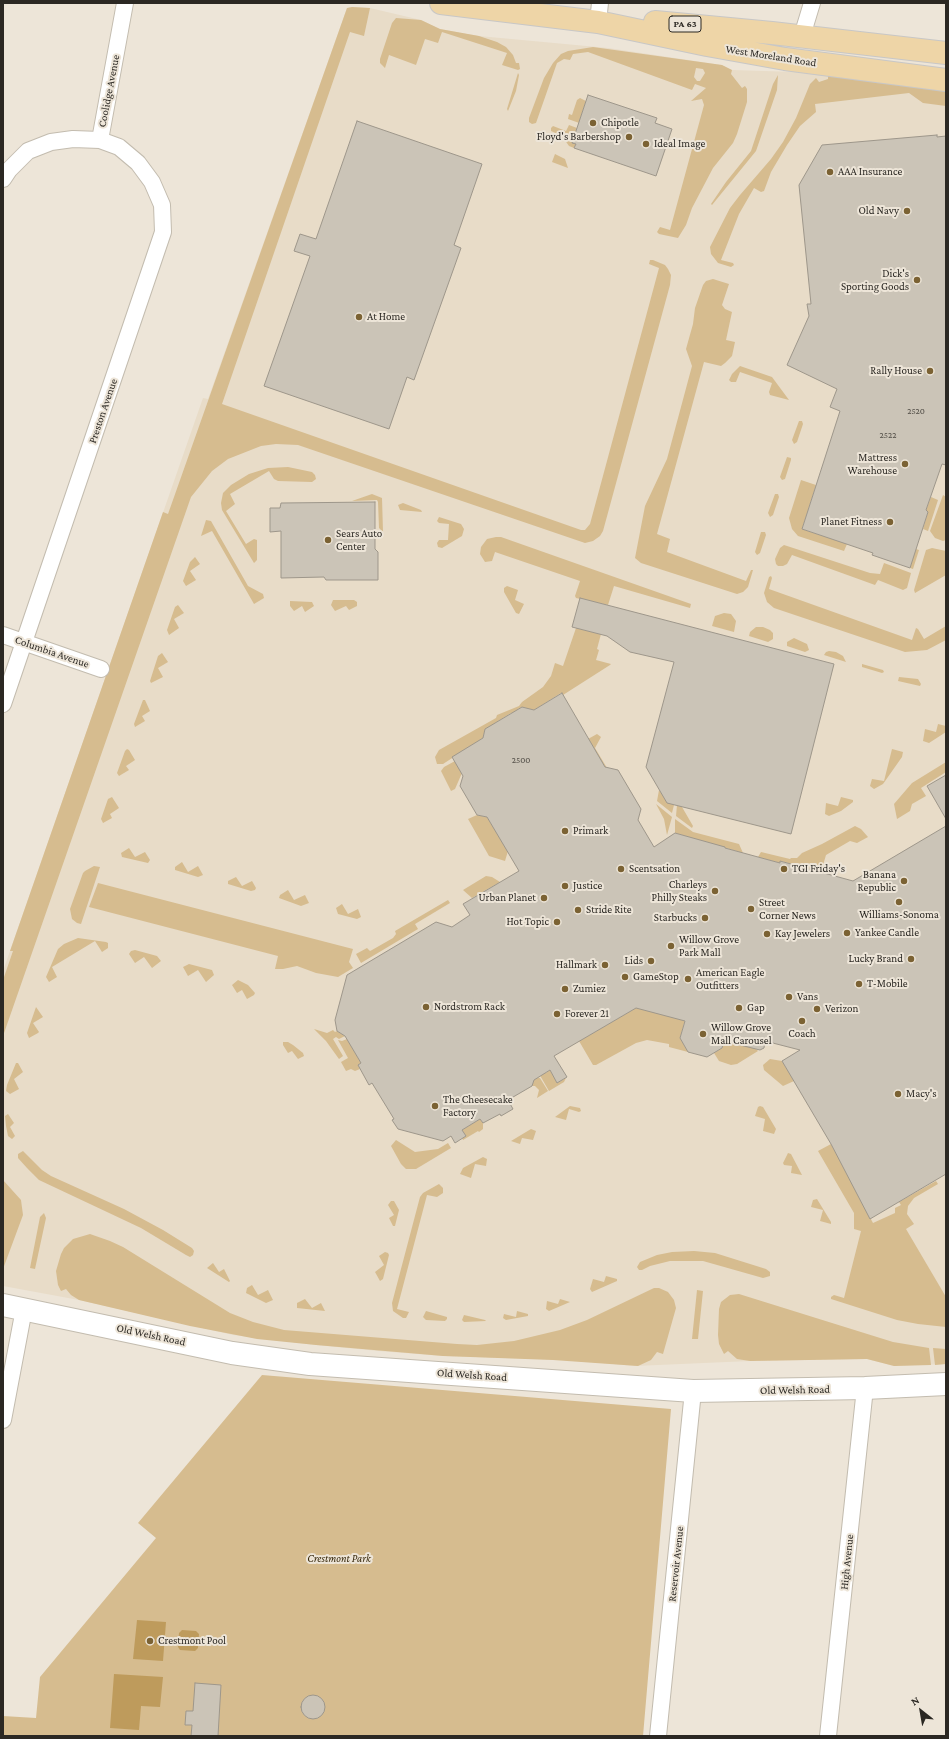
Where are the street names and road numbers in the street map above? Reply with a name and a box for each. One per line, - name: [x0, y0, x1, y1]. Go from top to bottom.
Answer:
- road number: PA 63: [669, 16, 701, 32]
- street label: West Moreland Road: [725, 42, 817, 70]
- street label: Coolidge Avenue: [96, 54, 122, 128]
- street label: Preston Avenue: [86, 377, 120, 445]
- street label: Columbia Avenue: [13, 633, 91, 671]
- street label: Old Welsh Road: [115, 1321, 187, 1349]
- street label: Old Welsh Road: [437, 1366, 507, 1384]
- street label: Old Welsh Road: [760, 1383, 830, 1397]
- street label: Reservoir Avenue: [665, 1526, 687, 1602]
- street label: High Avenue: [838, 1534, 856, 1590]

